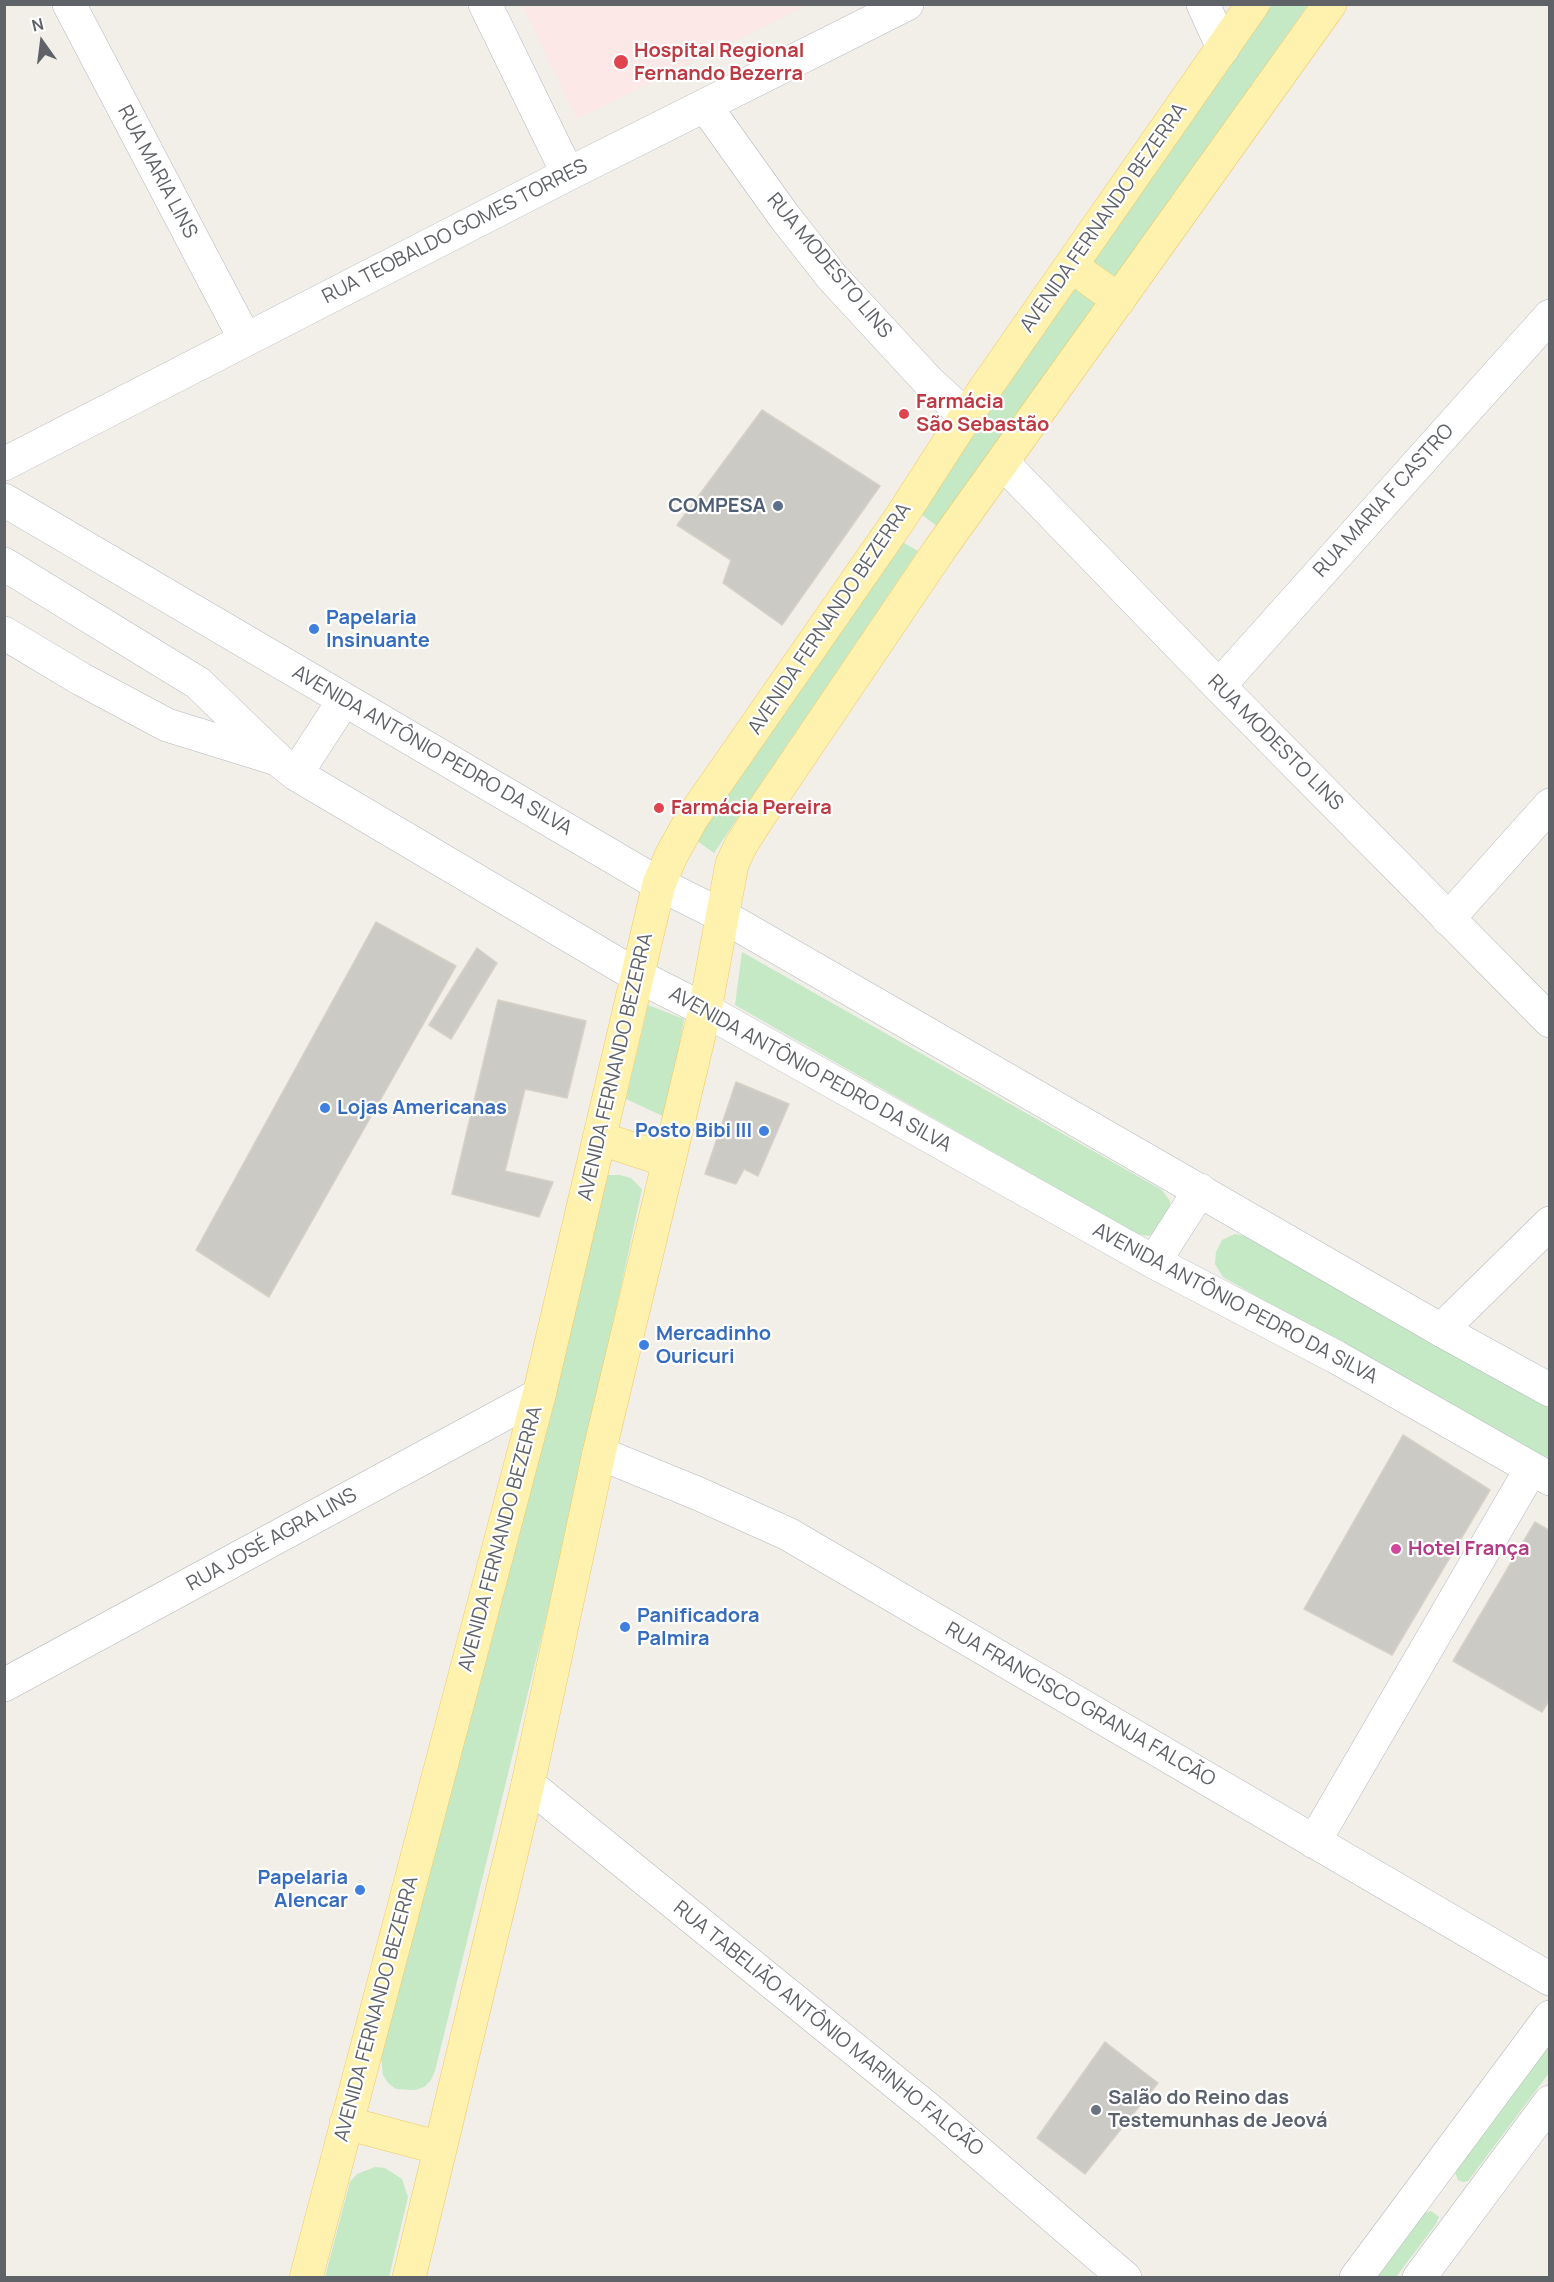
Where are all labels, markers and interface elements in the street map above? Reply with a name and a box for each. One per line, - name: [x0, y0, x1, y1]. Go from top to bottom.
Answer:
- north arrow: [12, 12, 72, 72]
- text: N: [29, 12, 46, 37]
- place label: Hospital Regional Fernando Bezerra: [634, 39, 804, 86]
- marker: Hospital Regional Fernando Bezerra: [612, 53, 630, 71]
- street label: AVENIDA FERNANDO BEZERRA: [1016, 99, 1192, 337]
- street label: RUA MARIA LINS: [112, 101, 202, 243]
- street label: RUA TEOBALDO GOMES TORRES: [318, 154, 592, 310]
- street label: RUA MODESTO LINS: [761, 189, 897, 343]
- place label: Farmácia São Sebastão: [916, 390, 1049, 437]
- marker: Farmácia São Sebastão: [897, 407, 911, 421]
- street label: RUA MARIA F CASTRO: [1309, 419, 1459, 583]
- place label: COMPESA: [668, 494, 766, 518]
- street label: AVENIDA FERNANDO BEZERRA: [743, 499, 917, 739]
- marker: COMPESA: [771, 499, 785, 513]
- place label: Papelaria Insinuante: [326, 606, 430, 653]
- marker: Papelaria Insinuante: [307, 622, 321, 636]
- street label: AVENIDA ANTÔNIO PEDRO DA SILVA: [288, 661, 576, 841]
- street label: RUA MODESTO LINS: [1202, 670, 1348, 816]
- place label: Farmácia Pereira: [671, 796, 832, 820]
- marker: Farmácia Pereira: [652, 801, 666, 815]
- street label: AVENIDA FERNANDO BEZERRA: [573, 931, 659, 1203]
- street label: AVENIDA ANTÔNIO PEDRO DA SILVA: [665, 982, 955, 1158]
- place label: Lojas Americanas: [337, 1096, 507, 1120]
- marker: Lojas Americanas: [318, 1101, 332, 1115]
- place label: Posto Bibi III: [635, 1119, 752, 1143]
- marker: Posto Bibi III: [757, 1124, 771, 1138]
- street label: AVENIDA ANTÔNIO PEDRO DA SILVA: [1089, 1219, 1381, 1389]
- place label: Mercadinho Ouricuri: [656, 1322, 771, 1369]
- marker: Mercadinho Ouricuri: [637, 1338, 651, 1352]
- street label: AVENIDA FERNANDO BEZERRA: [454, 1404, 548, 1674]
- street label: RUA JOSÉ AGRA LINS: [183, 1483, 361, 1597]
- place label: Hotel França: [1408, 1537, 1529, 1561]
- marker: Hotel França: [1389, 1542, 1403, 1556]
- place label: Panificadora Palmira: [637, 1604, 759, 1651]
- street label: RUA FRANCISCO GRANJA FALCÃO: [941, 1618, 1219, 1792]
- marker: Panificadora Palmira: [618, 1620, 632, 1634]
- place label: Papelaria Alencar: [257, 1866, 348, 1913]
- street label: AVENIDA FERNANDO BEZERRA: [330, 1874, 424, 2144]
- marker: Papelaria Alencar: [353, 1883, 367, 1897]
- street label: RUA TABELIÃO ANTÔNIO MARINHO FALCÃO: [668, 1896, 988, 2162]
- place label: Salão do Reino das Testemunhas de Jeová: [1108, 2086, 1327, 2133]
- marker: Salão do Reino das Testemunhas de Jeová: [1089, 2103, 1103, 2117]

